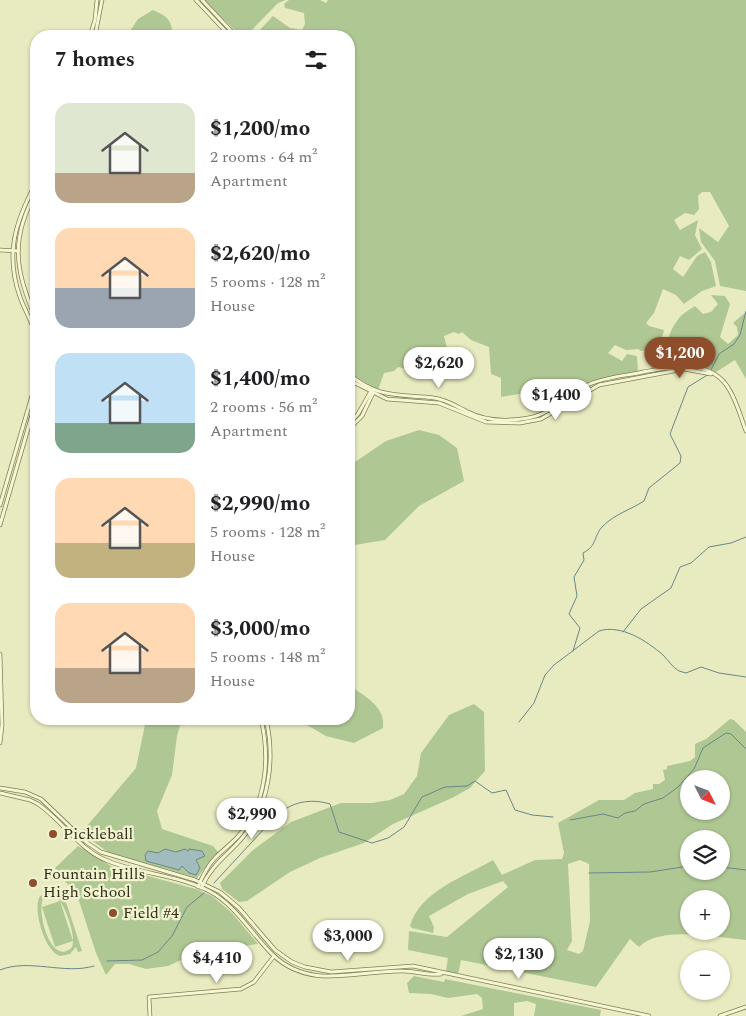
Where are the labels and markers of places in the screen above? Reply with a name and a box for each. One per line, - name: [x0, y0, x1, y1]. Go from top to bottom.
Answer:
- pin: $1,200: [639, 336, 721, 379]
- pin: $2,620: [398, 346, 480, 389]
- pin: $1,400: [515, 378, 597, 421]
- pin: $2,990: [211, 798, 293, 840]
- place label: Pickleball: [63, 822, 133, 846]
- marker: Pickleball: [47, 828, 59, 840]
- place label: Fountain Hills High School: [43, 862, 145, 904]
- marker: Fountain Hills High School: [27, 877, 39, 889]
- place label: Field #4: [123, 901, 179, 925]
- marker: Field #4: [107, 907, 119, 919]
- pin: $3,000: [307, 920, 389, 962]
- pin: $2,130: [478, 938, 560, 980]
- pin: $4,410: [176, 942, 258, 984]

